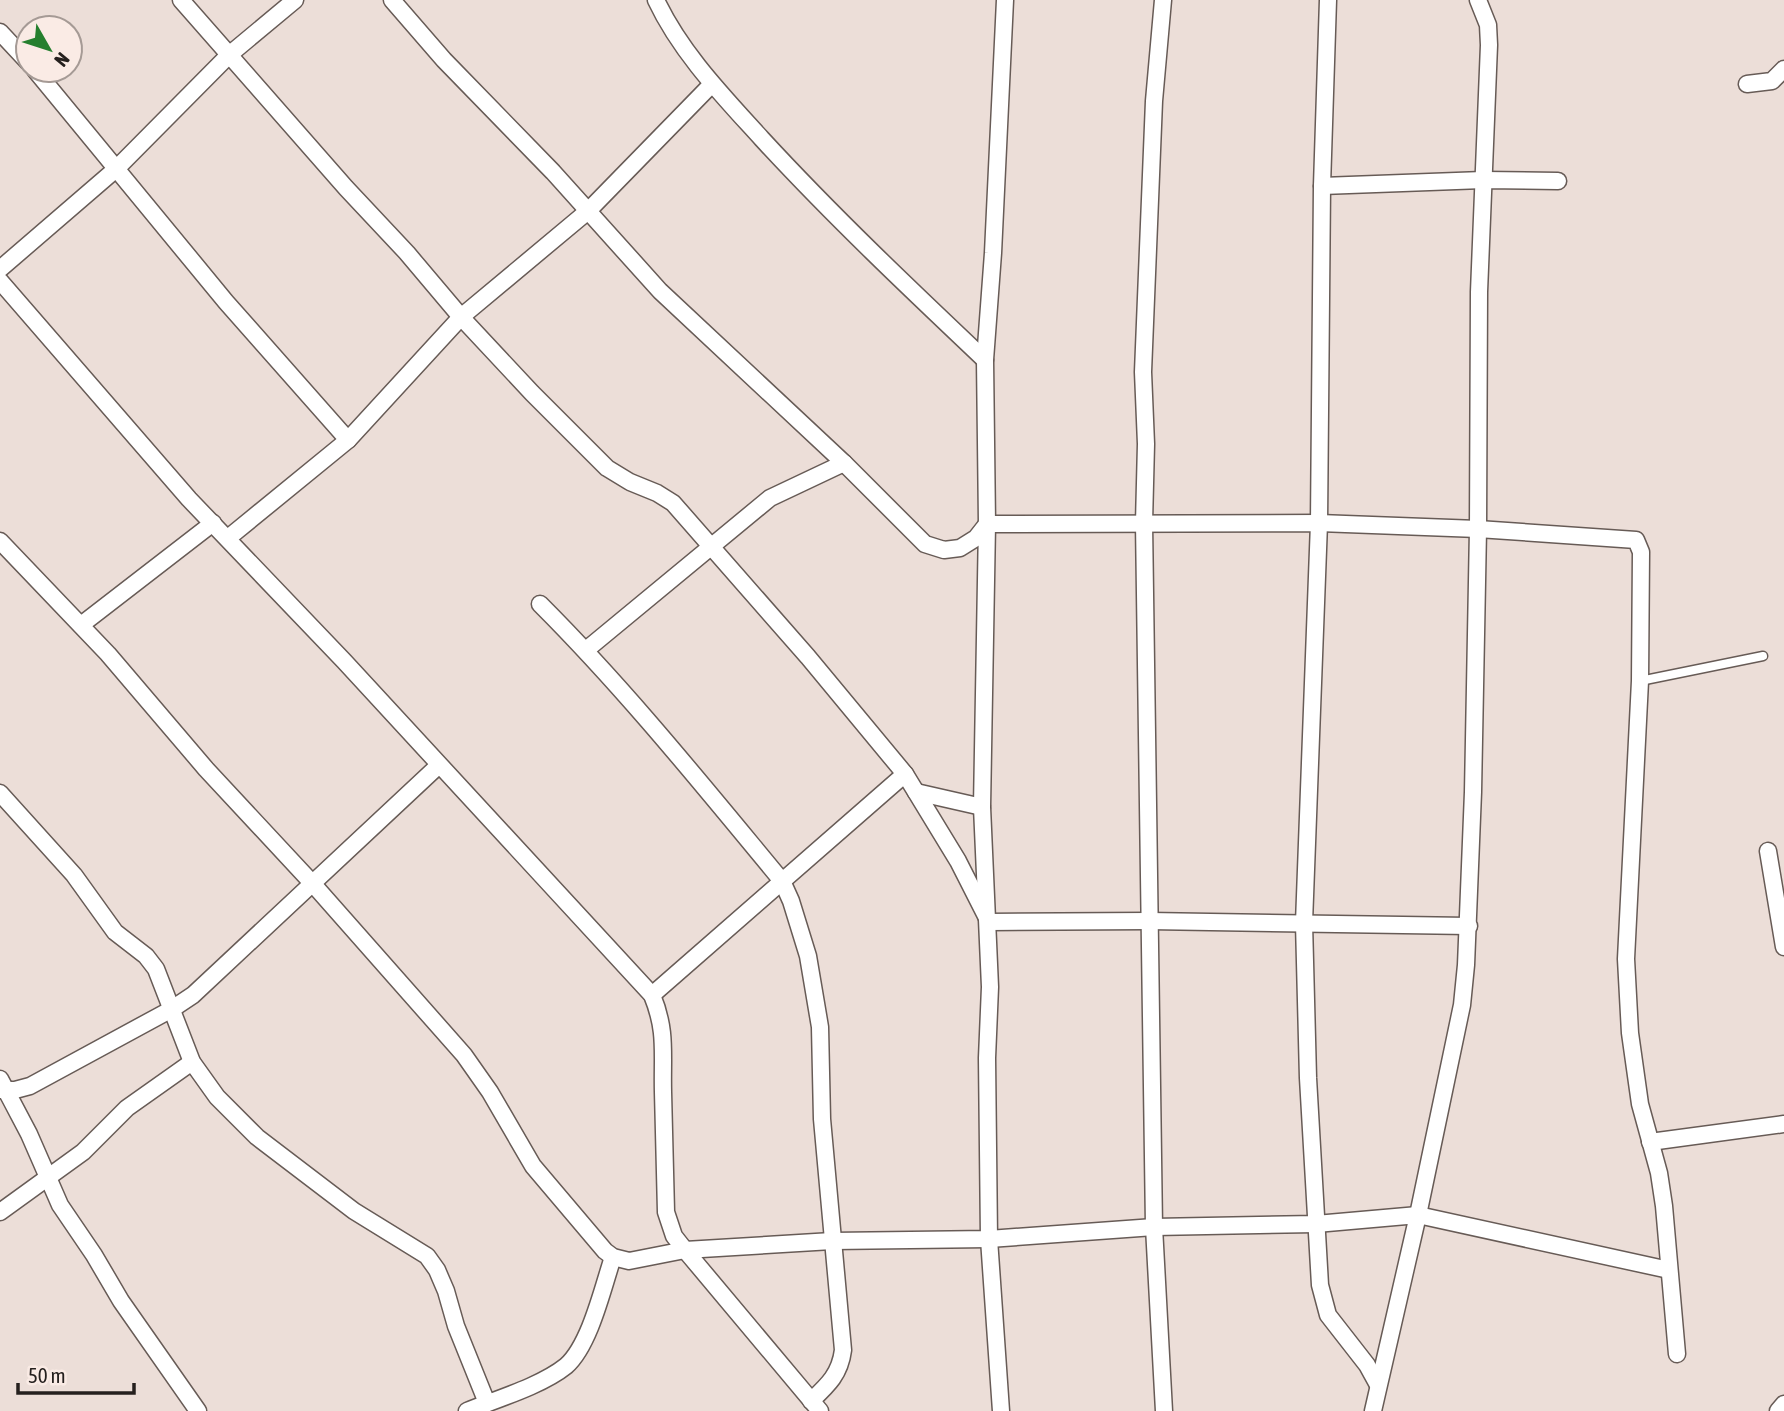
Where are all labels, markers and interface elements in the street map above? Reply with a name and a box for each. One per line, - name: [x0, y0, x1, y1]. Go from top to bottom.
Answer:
- north arrow: [14, 14, 84, 84]
- text: N: [50, 48, 74, 71]
- scale bar: [18, 1352, 133, 1396]
- text: 50 m: [28, 1363, 66, 1387]

